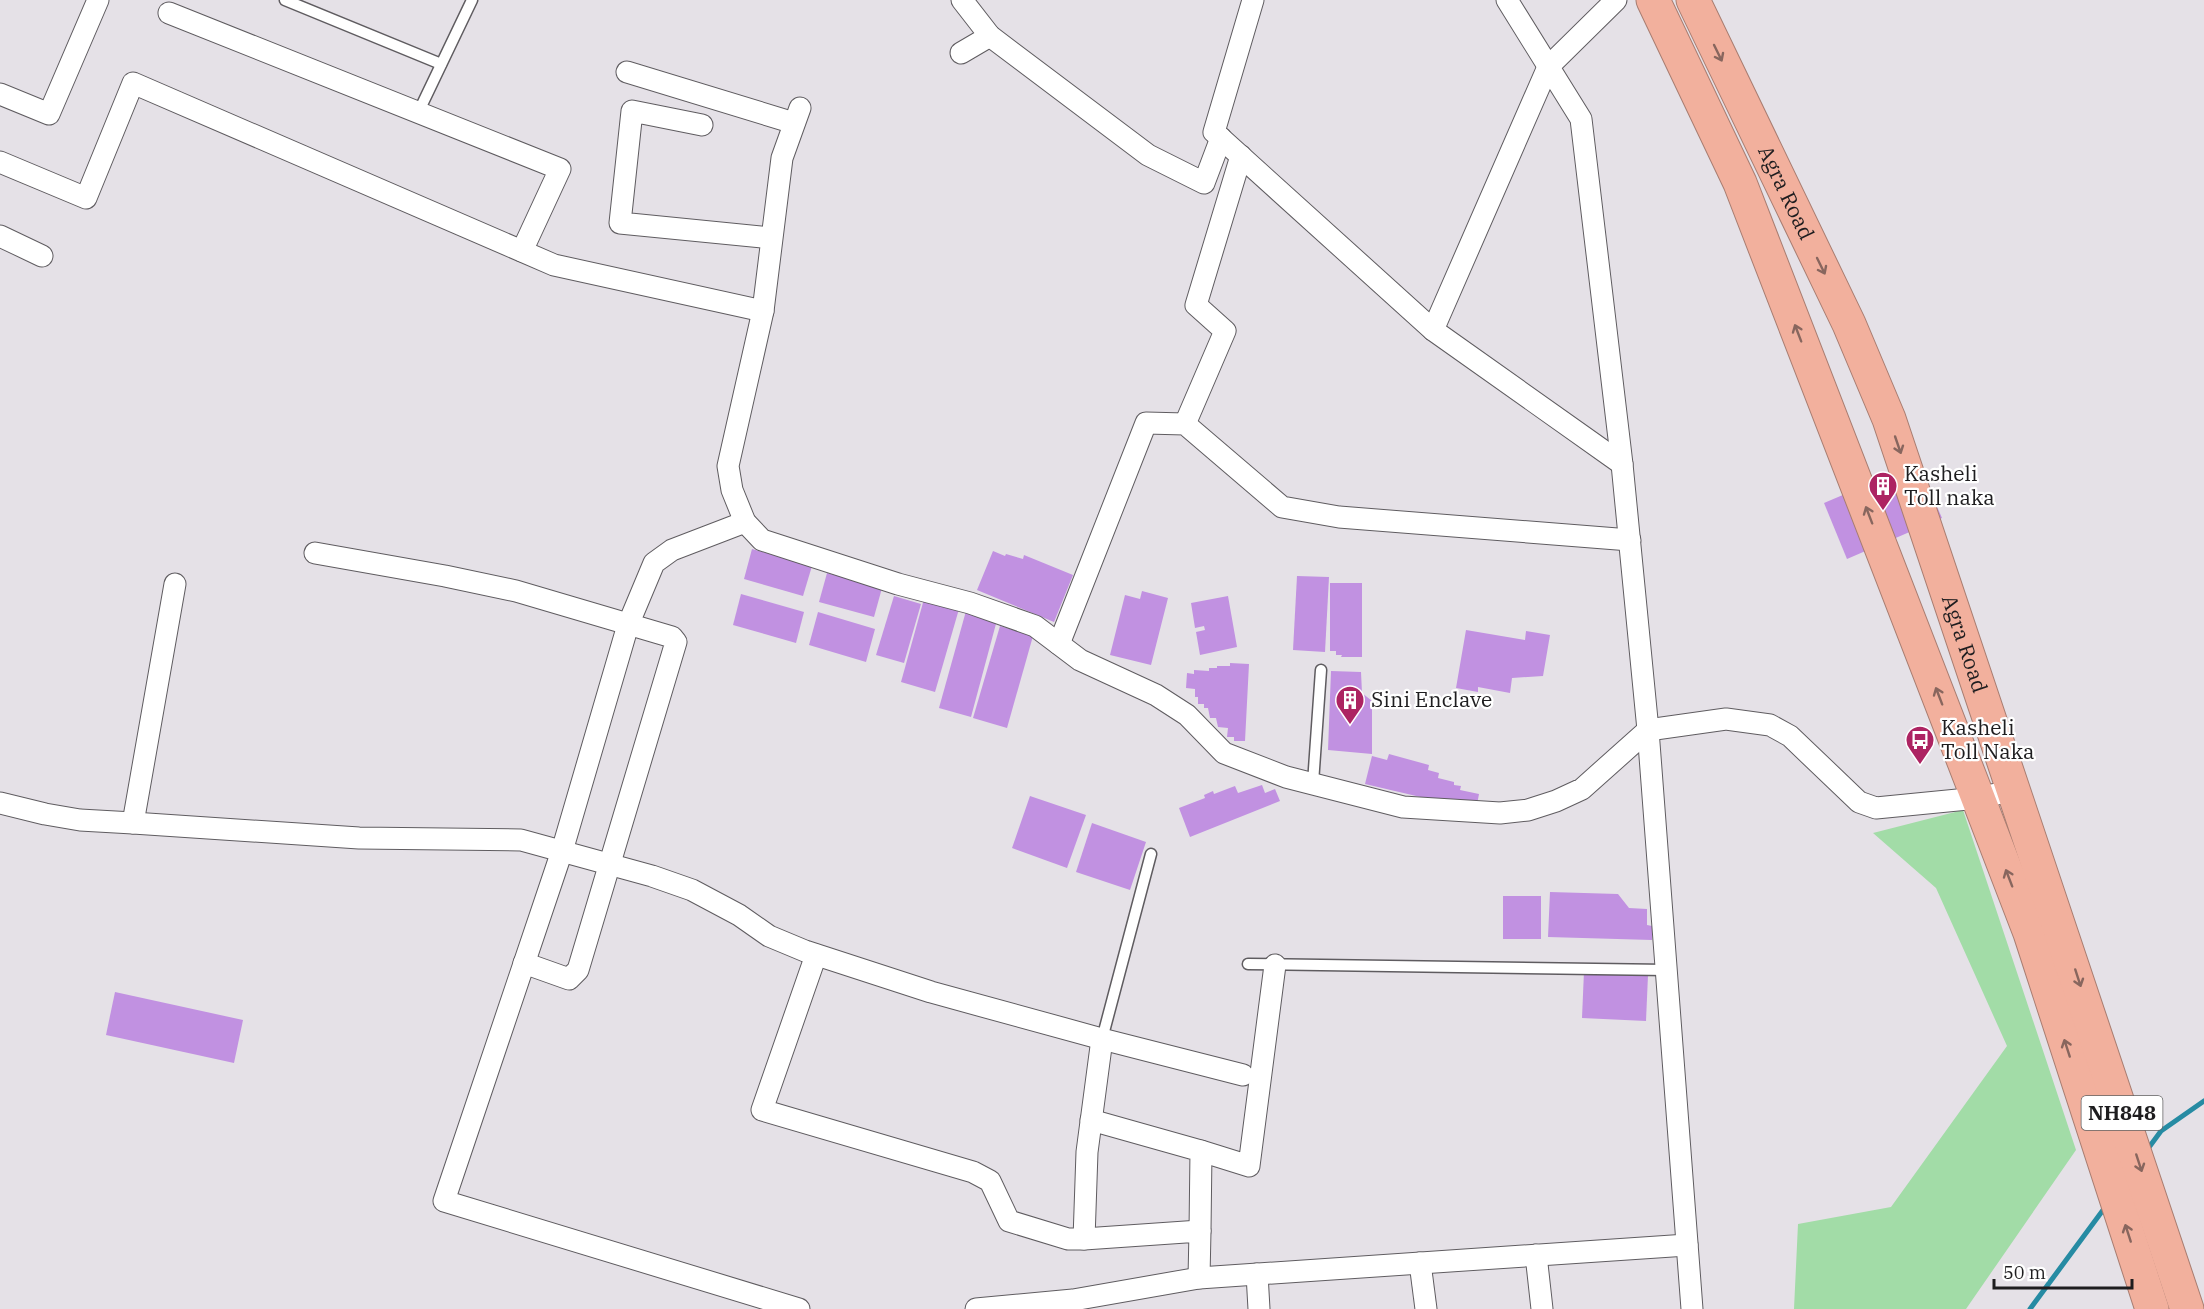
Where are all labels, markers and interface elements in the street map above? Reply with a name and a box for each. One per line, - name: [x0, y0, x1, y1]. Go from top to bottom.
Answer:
- one-way arrow: [1713, 43, 1725, 61]
- street label: Agra Road: [1752, 141, 1821, 244]
- one-way arrow: [1816, 257, 1828, 275]
- one-way arrow: [1792, 324, 1803, 343]
- one-way arrow: [1894, 435, 1905, 454]
- place label: Kasheli Toll naka: [1904, 459, 1995, 511]
- building icon: Kasheli Toll naka: [1867, 470, 1899, 512]
- one-way arrow: [1862, 506, 1873, 524]
- street label: Agra Road: [1936, 591, 1995, 697]
- building icon: Sini Enclave: [1334, 684, 1366, 726]
- place label: Sini Enclave: [1371, 685, 1492, 713]
- one-way arrow: [1933, 688, 1944, 706]
- place label: Kasheli Toll Naka: [1941, 713, 2035, 765]
- bus stop icon: Kasheli Toll Naka: [1904, 724, 1936, 766]
- one-way arrow: [2003, 870, 2014, 888]
- one-way arrow: [2073, 968, 2084, 987]
- one-way arrow: [2061, 1039, 2072, 1058]
- road number: NH848: [2082, 1096, 2162, 1130]
- one-way arrow: [2134, 1154, 2145, 1172]
- one-way arrow: [2121, 1224, 2132, 1243]
- scale bar: [1994, 1252, 2132, 1290]
- text: 50 m: [2003, 1261, 2046, 1284]

